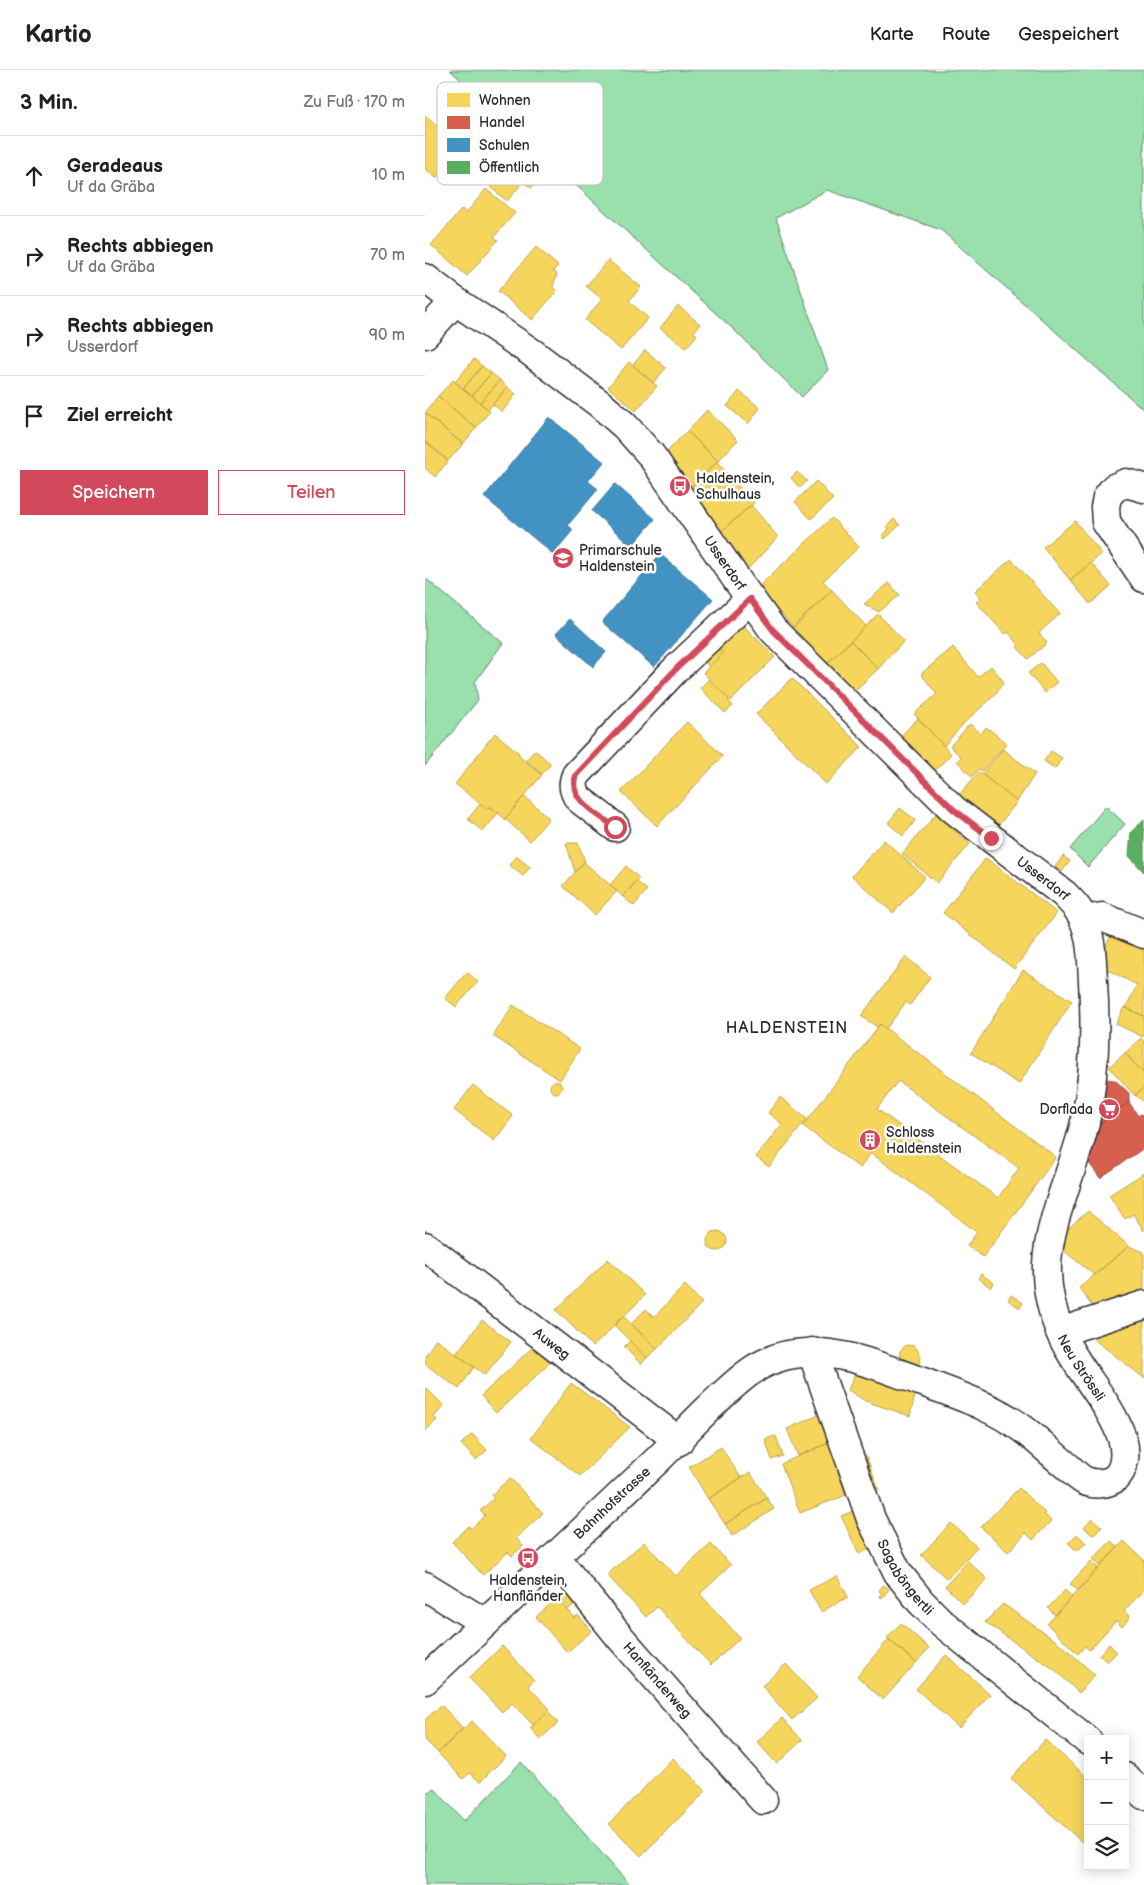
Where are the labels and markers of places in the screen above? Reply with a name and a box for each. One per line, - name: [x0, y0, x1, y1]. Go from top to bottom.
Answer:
- place label: Haldenstein, Schulhaus: [696, 470, 774, 503]
- bus stop icon: Haldenstein, Schulhaus: [668, 474, 692, 498]
- place label: Primarschule Haldenstein: [579, 542, 662, 575]
- school or university icon: Primarschule Haldenstein: [551, 546, 575, 570]
- supermarket icon: Dorflada: [1097, 1097, 1121, 1121]
- place label: Dorflada: [1040, 1101, 1093, 1118]
- place label: Schloss Haldenstein: [886, 1124, 962, 1157]
- building icon: Schloss Haldenstein: [858, 1128, 882, 1152]
- bus stop icon: Haldenstein, Hanfländer: [516, 1546, 540, 1570]
- place label: Haldenstein, Hanfländer: [489, 1572, 567, 1605]

